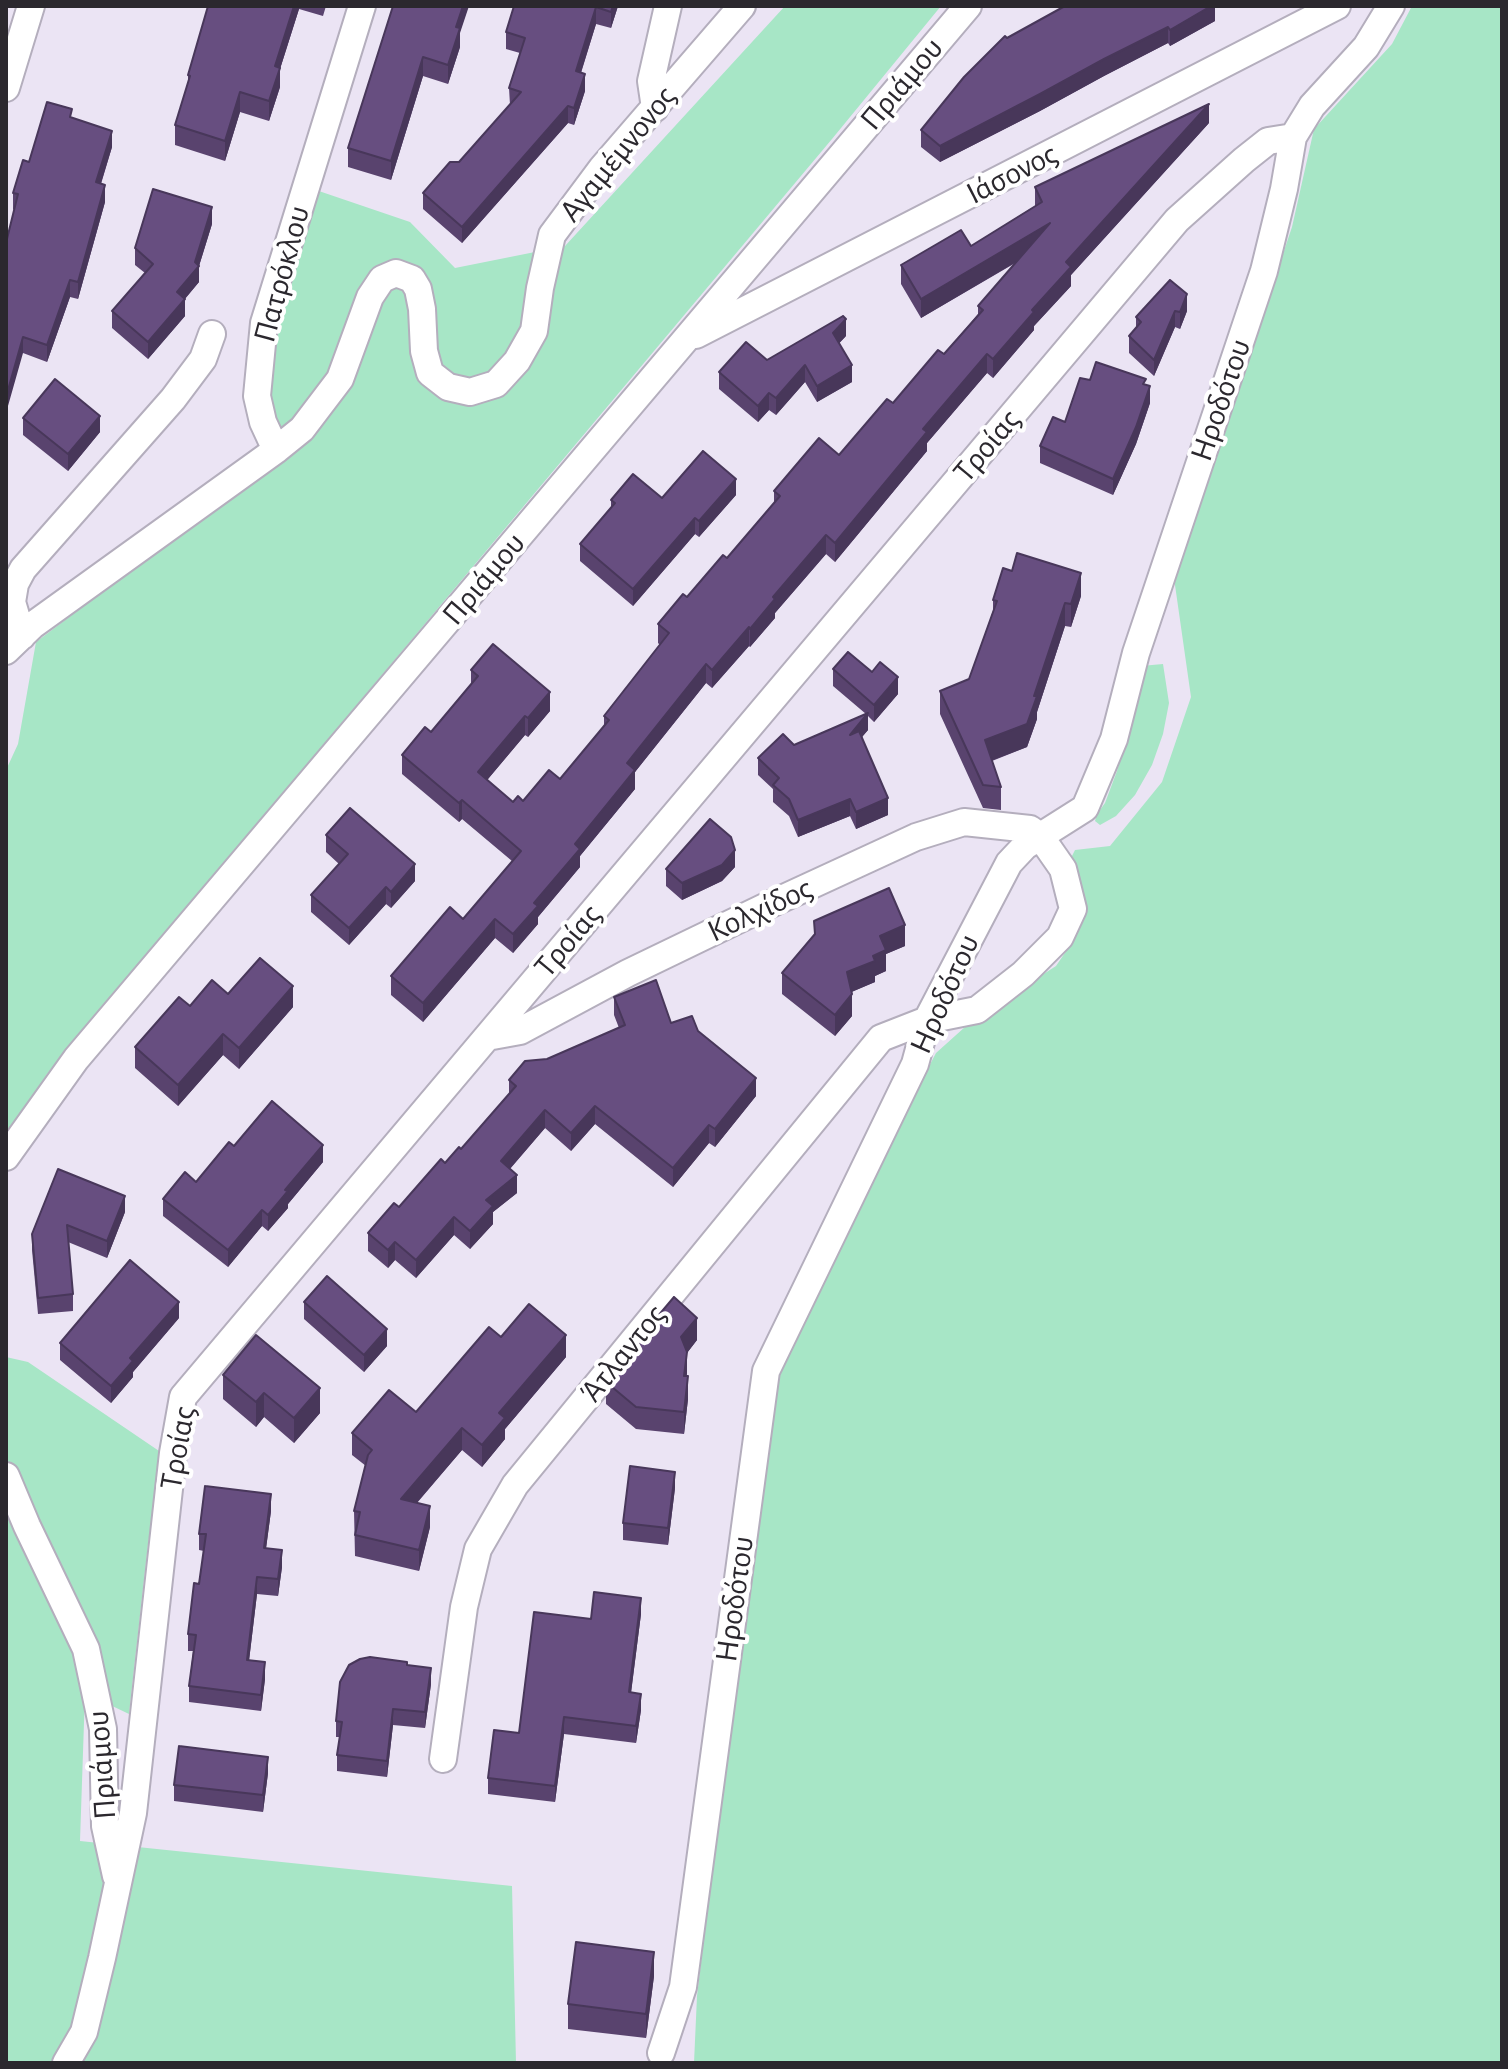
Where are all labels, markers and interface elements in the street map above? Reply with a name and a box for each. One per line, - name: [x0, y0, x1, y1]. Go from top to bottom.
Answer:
- street label: Πριάμου: [852, 30, 952, 138]
- street label: Αγαμέμνονος: [551, 78, 685, 230]
- street label: Ιάσονος: [960, 135, 1064, 213]
- street label: Πατρόκλου: [245, 202, 319, 346]
- street label: Ηροδότου: [1182, 334, 1260, 466]
- street label: Τροίας: [945, 401, 1029, 491]
- street label: Πριάμου: [434, 525, 534, 633]
- street label: Κολχίδος: [701, 869, 819, 951]
- street label: Τροίας: [526, 896, 610, 986]
- street label: Ηροδότου: [902, 928, 988, 1060]
- street label: Άτλαντος: [572, 1297, 674, 1411]
- street label: Τροίας: [152, 1403, 204, 1493]
- street label: Ηροδότου: [707, 1534, 763, 1664]
- street label: Πριάμου: [79, 1709, 125, 1821]

